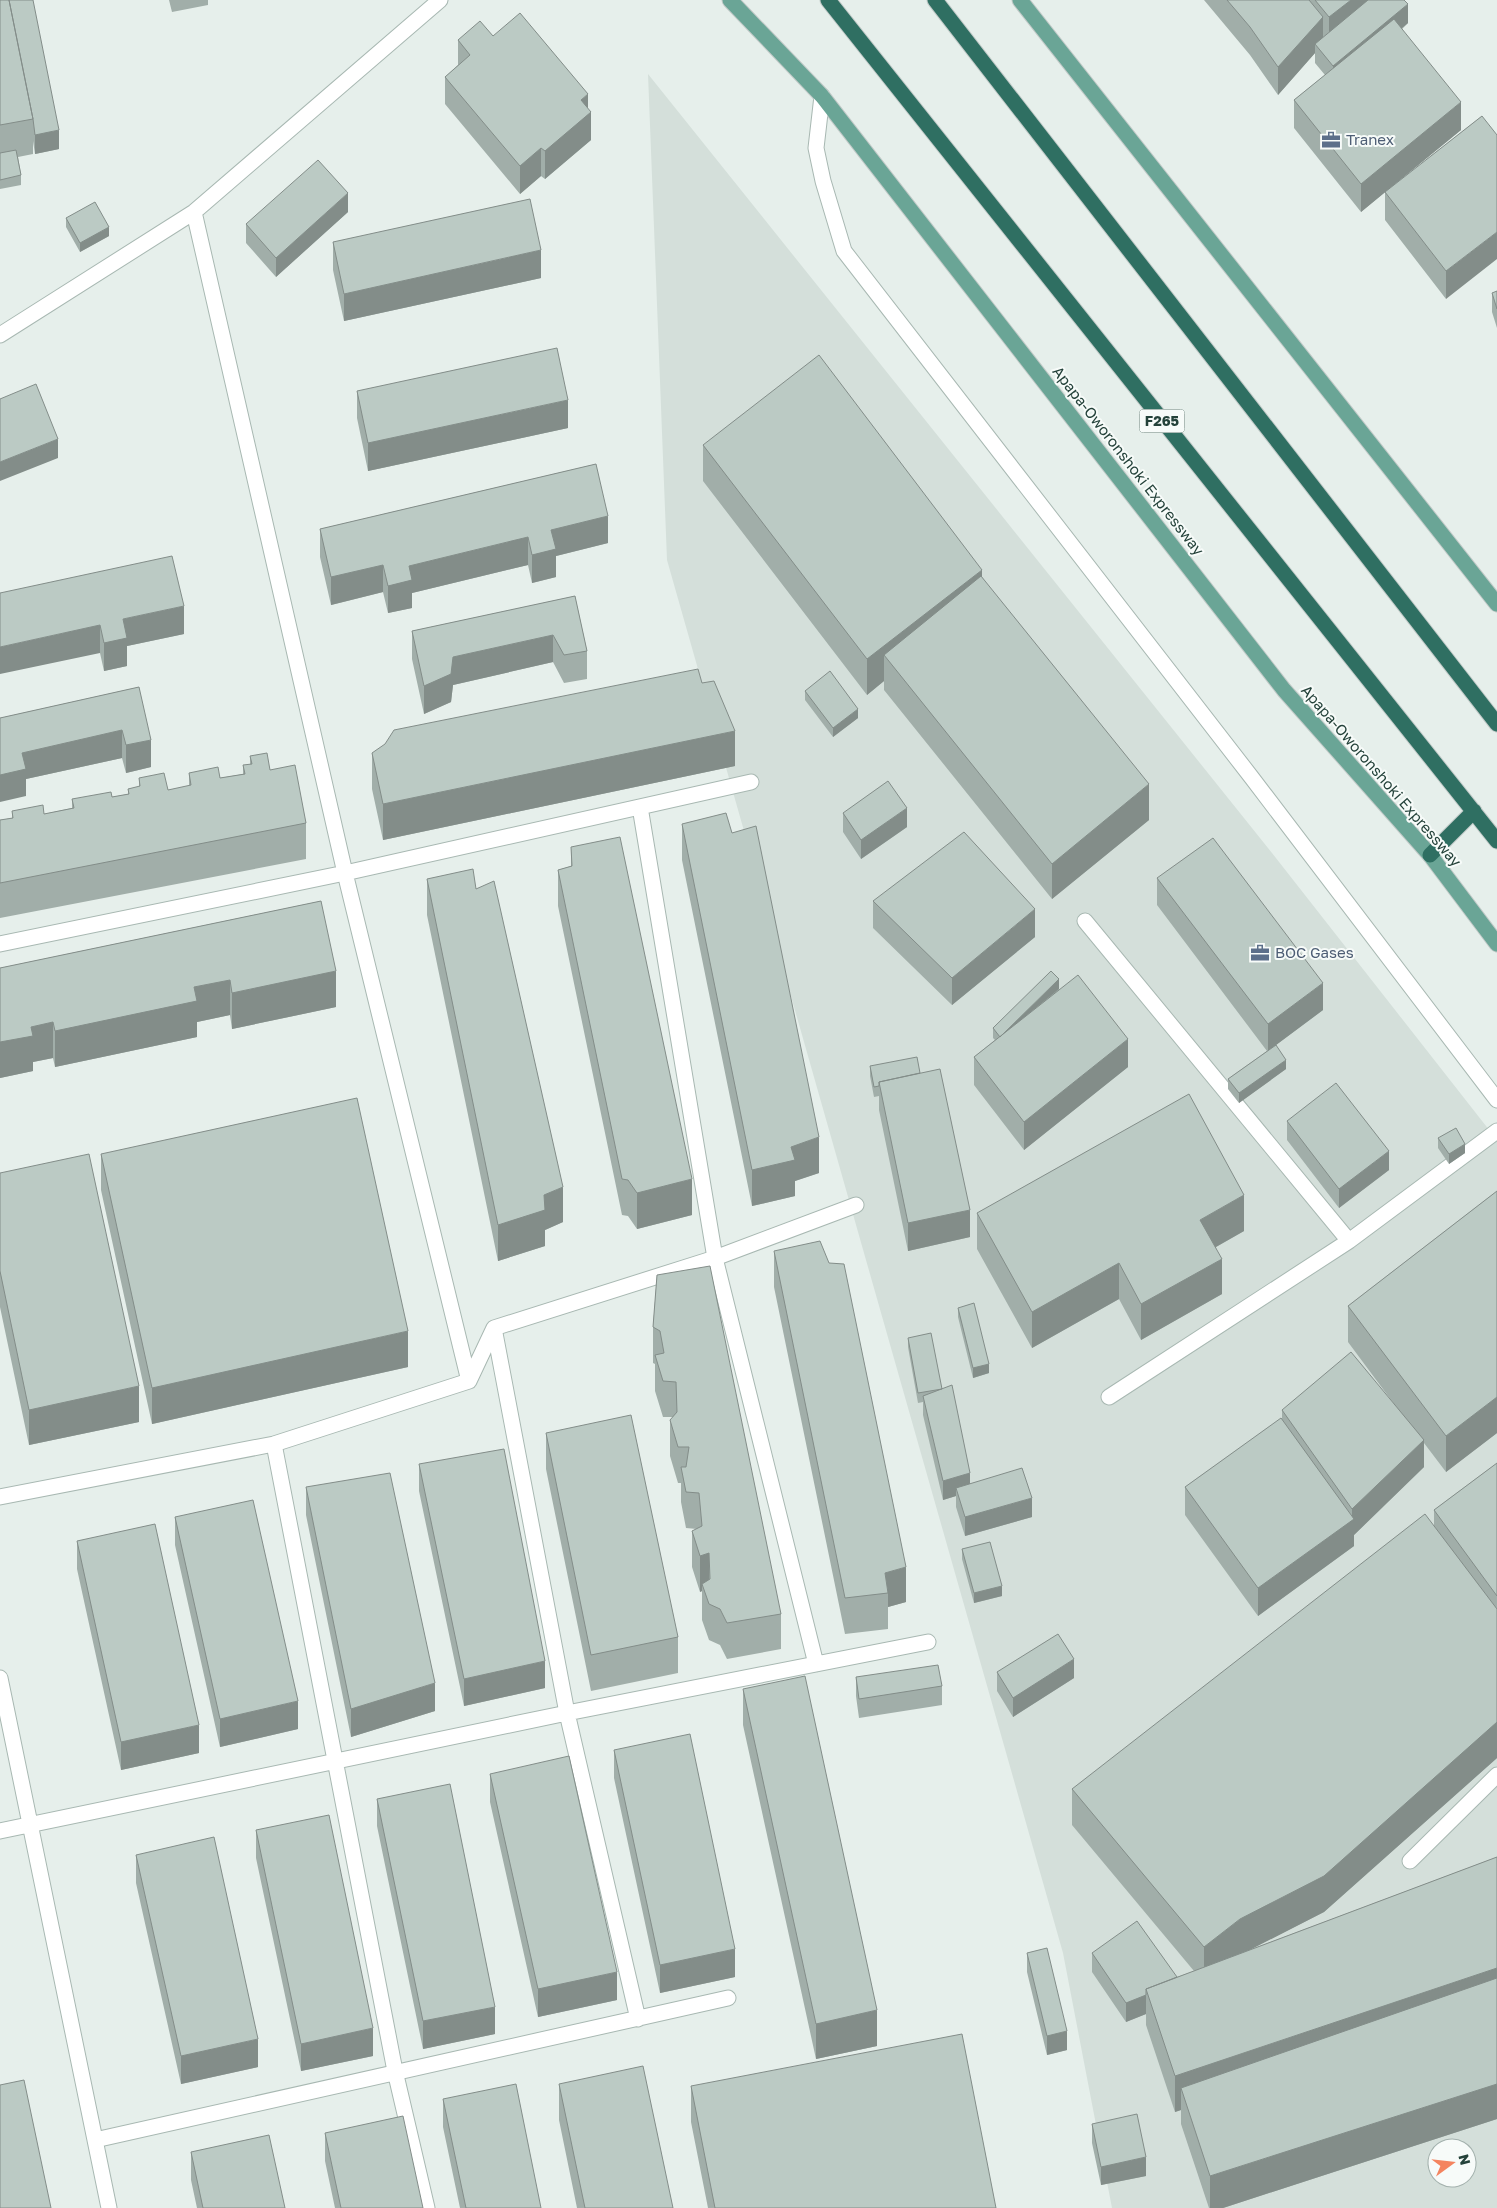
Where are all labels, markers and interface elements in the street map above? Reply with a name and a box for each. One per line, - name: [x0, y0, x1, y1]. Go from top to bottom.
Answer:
- office icon: Tranex: [1320, 129, 1342, 151]
- place label: Tranex: [1346, 130, 1394, 148]
- street label: Apapa-Oworonshoki Expressway: [1049, 362, 1209, 559]
- road number: F265: [1140, 410, 1184, 432]
- street label: Apapa-Oworonshoki Expressway: [1298, 681, 1466, 870]
- office icon: BOC Gases: [1249, 942, 1271, 964]
- place label: BOC Gases: [1275, 943, 1354, 961]
- north arrow: [1427, 2138, 1477, 2188]
- text: N: [1455, 2152, 1475, 2167]

